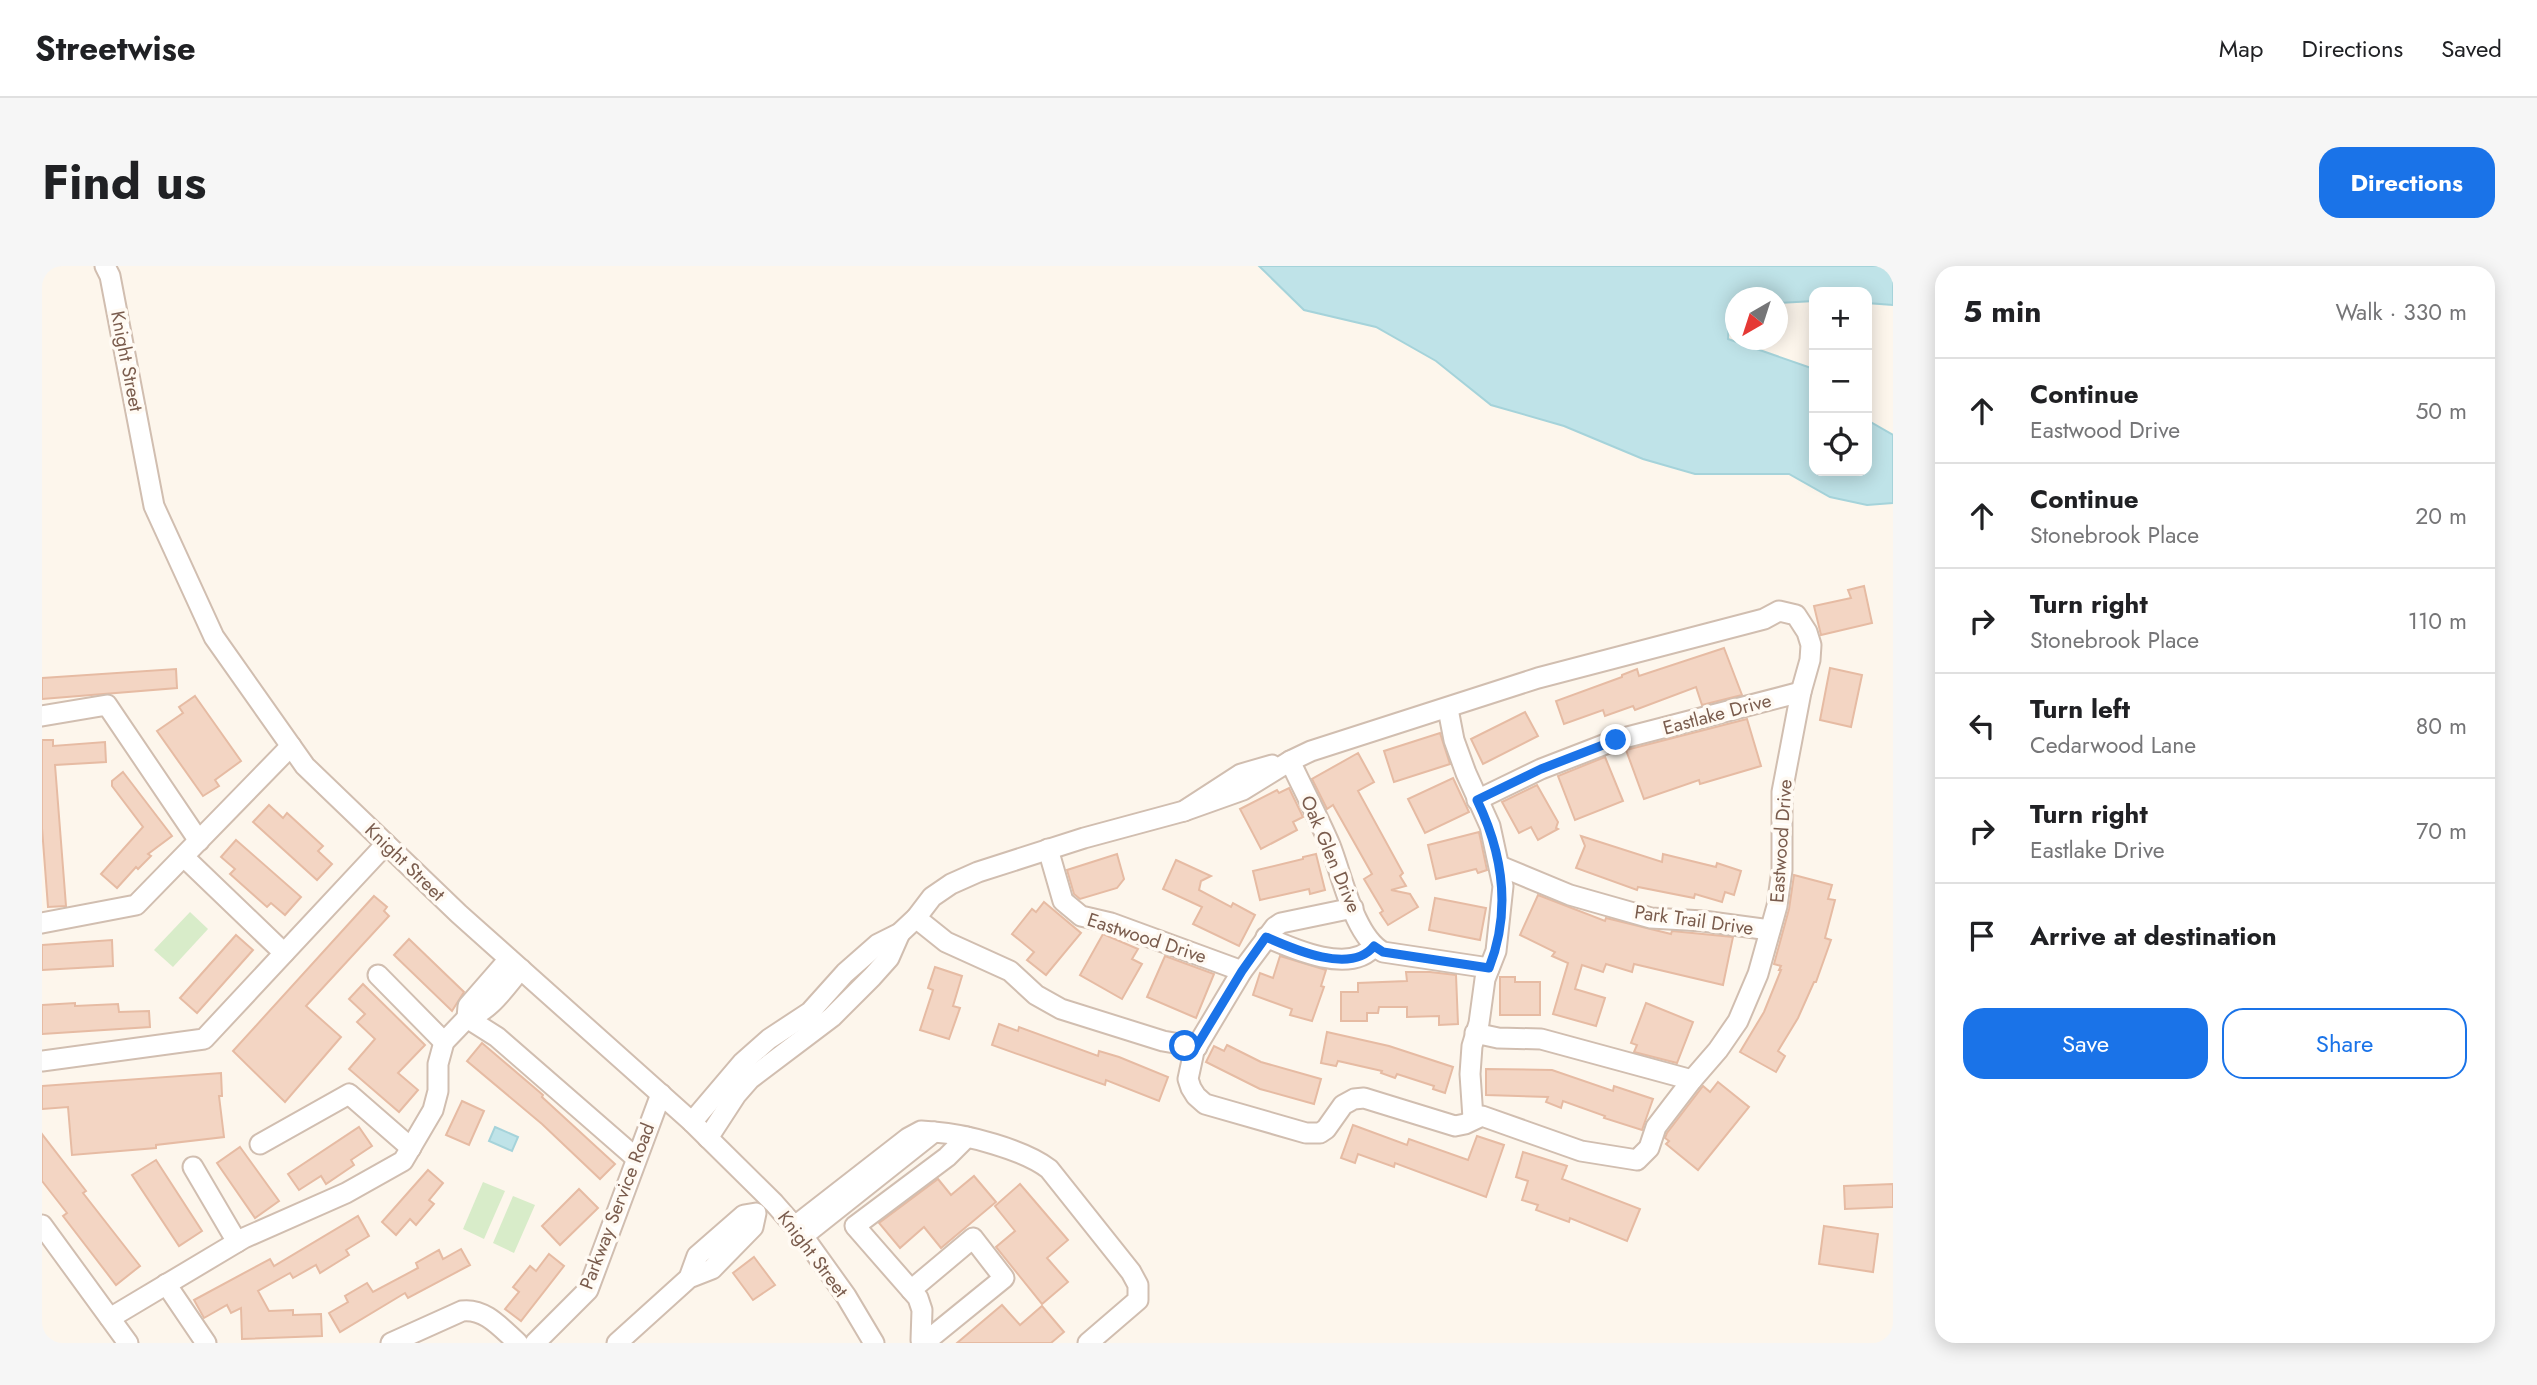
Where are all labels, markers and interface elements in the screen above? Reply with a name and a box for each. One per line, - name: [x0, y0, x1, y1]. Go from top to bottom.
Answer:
- text: Streetwise: [35, 25, 196, 72]
- text: Map: [2219, 31, 2264, 66]
- text: Directions: [2302, 31, 2403, 66]
- text: Saved: [2441, 31, 2502, 66]
- text: Find us: [42, 147, 206, 217]
- button: Directions: [2319, 147, 2495, 218]
- north arrow: [1725, 287, 1788, 350]
- map controls: [1809, 287, 1872, 476]
- button: +: [1809, 287, 1872, 350]
- text: 5 min: [1963, 290, 2041, 333]
- text: Walk · 330 m: [2336, 295, 2467, 329]
- street label: Knight Street: [104, 308, 150, 414]
- button: −: [1809, 350, 1872, 413]
- text: Continue: [2030, 375, 2139, 413]
- icon: ahead: [1963, 392, 2001, 430]
- text: 50 m: [2415, 394, 2467, 428]
- button: locate: [1809, 413, 1872, 476]
- text: Eastwood Drive: [2030, 413, 2180, 447]
- text: Continue: [2030, 480, 2139, 518]
- icon: ahead: [1963, 497, 2001, 535]
- text: 20 m: [2415, 499, 2467, 533]
- text: Stonebrook Place: [2030, 518, 2199, 552]
- text: Turn right: [2030, 585, 2148, 623]
- icon: right: [1963, 602, 2001, 640]
- text: 110 m: [2408, 604, 2467, 638]
- text: Stonebrook Place: [2030, 623, 2199, 657]
- street label: Eastlake Drive: [1660, 687, 1774, 741]
- text: Turn left: [2030, 690, 2130, 728]
- icon: left: [1963, 707, 2001, 745]
- text: 80 m: [2416, 709, 2467, 743]
- route end: [1600, 724, 1631, 755]
- text: Cedarwood Lane: [2030, 728, 2196, 762]
- street label: Eastwood Drive: [1763, 778, 1799, 904]
- street label: Oak Glen Drive: [1294, 791, 1368, 917]
- text: Turn right: [2030, 795, 2148, 833]
- icon: right: [1963, 812, 2001, 850]
- text: 70 m: [2416, 814, 2467, 848]
- street label: Knight Street: [359, 817, 451, 907]
- text: Eastlake Drive: [2030, 833, 2165, 867]
- street label: Park Trail Drive: [1633, 898, 1755, 942]
- street label: Eastwood Drive: [1084, 906, 1210, 970]
- icon: arrive: [1963, 917, 2001, 955]
- text: Arrive at destination: [2030, 917, 2277, 955]
- button: Save: [1963, 1008, 2208, 1079]
- button: Share: [2222, 1008, 2467, 1079]
- route start: [1169, 1030, 1200, 1061]
- street label: Parkway Service Road: [573, 1119, 661, 1293]
- street label: Knight Street: [772, 1205, 855, 1303]

